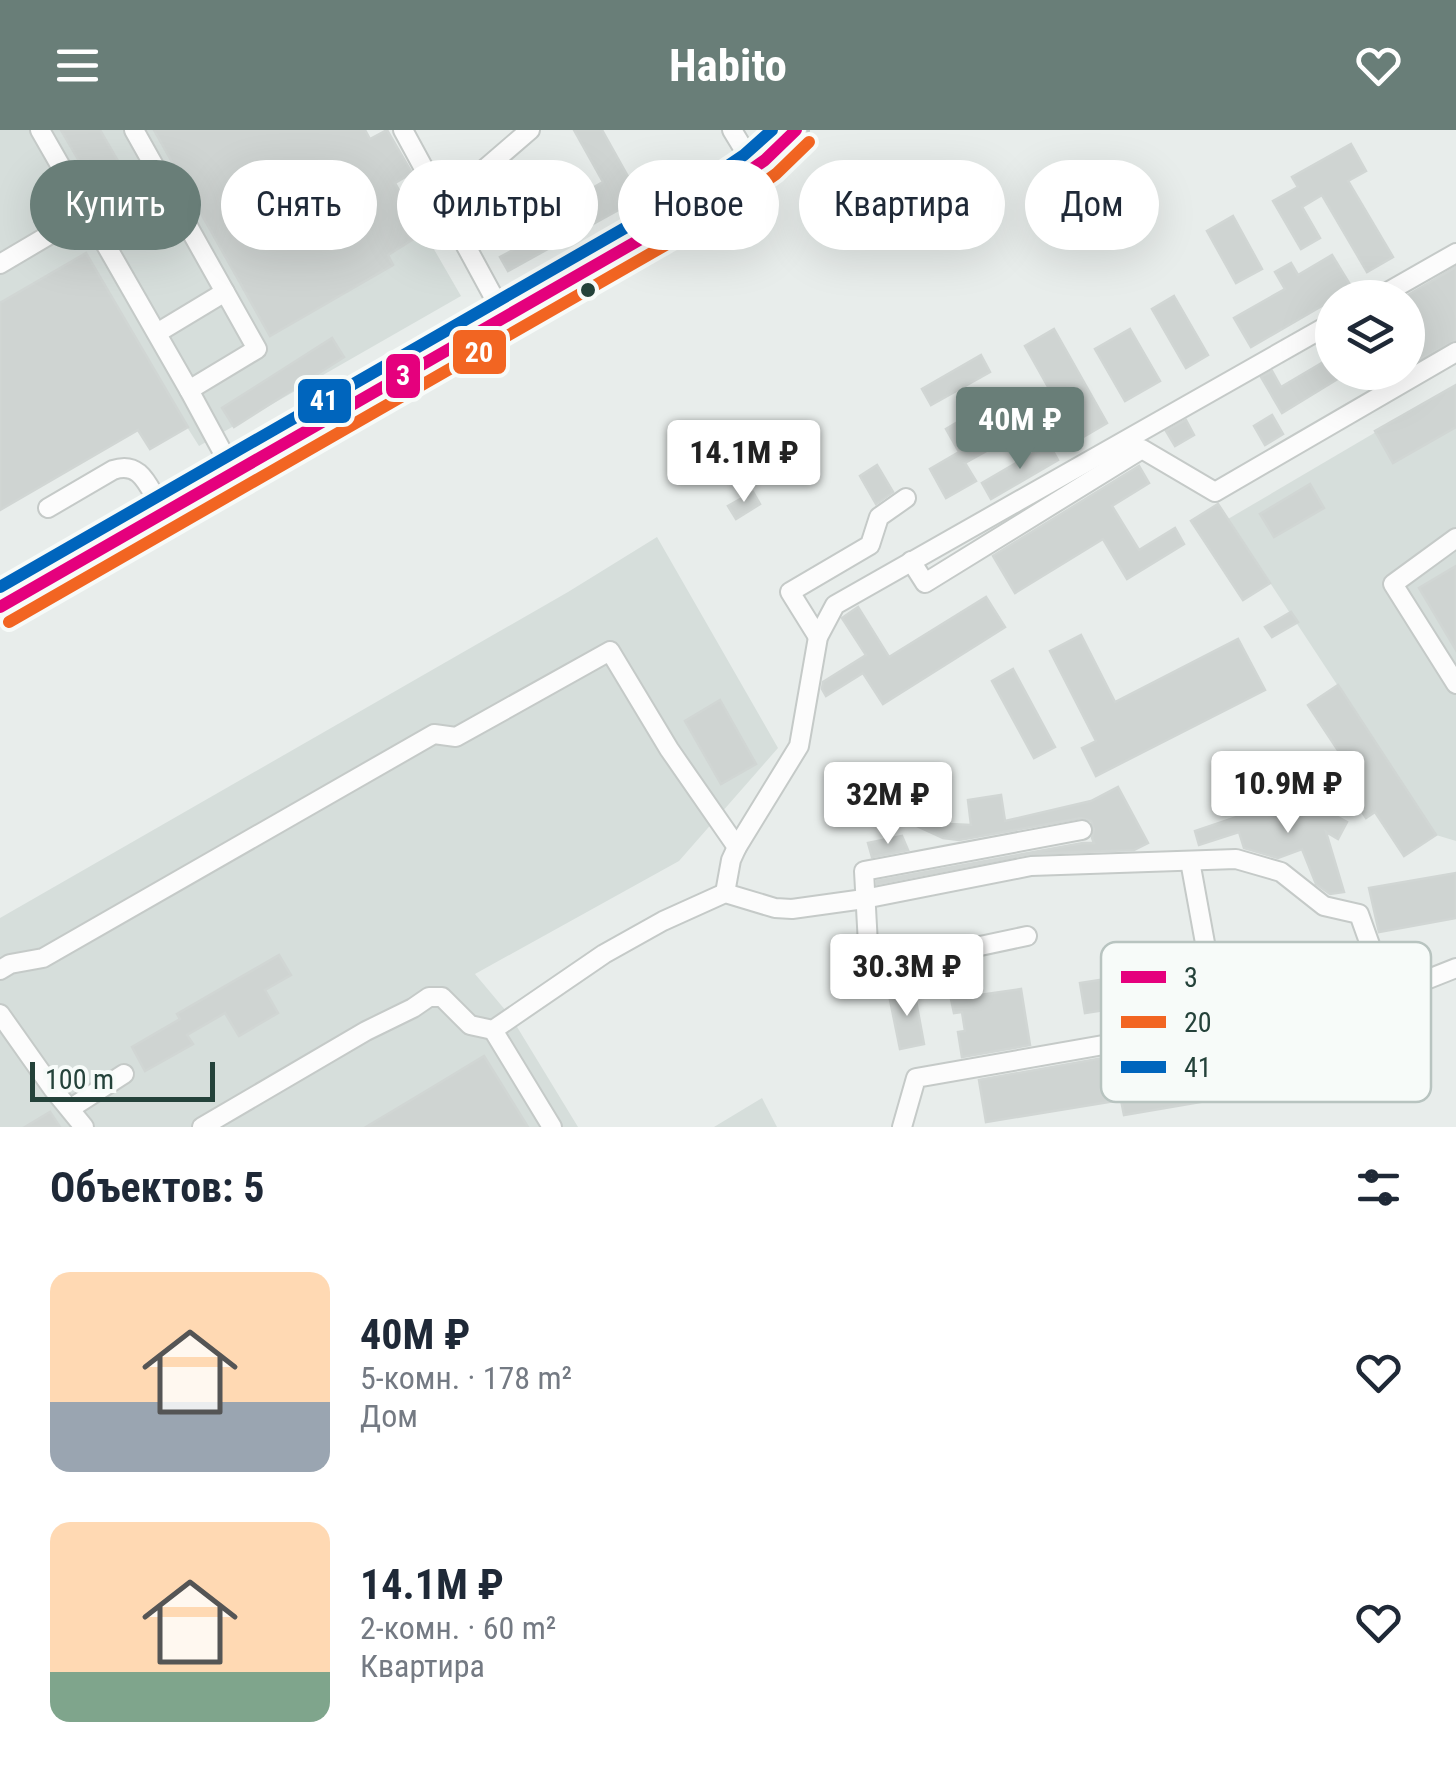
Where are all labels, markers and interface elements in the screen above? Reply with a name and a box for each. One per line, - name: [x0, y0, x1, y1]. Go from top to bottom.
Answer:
- icon: menu: [50, 38, 105, 93]
- icon: heart: [1351, 38, 1406, 93]
- text: Habito: [669, 39, 787, 92]
- chip: Купить: [30, 160, 201, 250]
- chip: Снять: [221, 160, 377, 250]
- chip: Фильтры: [397, 160, 598, 250]
- chip: Новое: [618, 160, 779, 250]
- chip: Квартира: [799, 160, 1005, 250]
- chip: Дом: [1025, 160, 1159, 250]
- unlabelled marker: [578, 280, 598, 300]
- map controls: [1315, 280, 1425, 390]
- button: layers: [1315, 280, 1425, 390]
- line badge: 20: [451, 328, 508, 376]
- text: 20: [465, 336, 493, 369]
- line badge: 3: [384, 352, 422, 400]
- text: 3: [396, 359, 410, 392]
- line badge: 41: [296, 377, 353, 425]
- text: 41: [310, 384, 338, 417]
- pin: 40M ₽: [950, 387, 1090, 472]
- text: 40M ₽: [978, 400, 1062, 438]
- pin: 14.1M ₽: [652, 420, 836, 505]
- text: 14.1M ₽: [689, 433, 799, 471]
- pin: 10.9M ₽: [1196, 751, 1380, 836]
- pin: 32M ₽: [818, 762, 958, 847]
- text: 10.9M ₽: [1233, 764, 1343, 802]
- text: 32M ₽: [846, 775, 930, 813]
- pin: 30.3M ₽: [815, 934, 999, 1019]
- legend: [1101, 942, 1431, 1102]
- text: 30.3M ₽: [852, 947, 962, 985]
- text: 3: [1184, 961, 1198, 994]
- text: 20: [1184, 1006, 1212, 1039]
- text: 41: [1184, 1051, 1212, 1084]
- scale bar: [30, 1057, 215, 1101]
- text: 100 m: [45, 1063, 114, 1096]
- icon: filters: [1351, 1160, 1406, 1215]
- text: Объектов: 5: [50, 1163, 264, 1212]
- text: 40M ₽: [360, 1310, 470, 1359]
- icon: home: [130, 1312, 250, 1432]
- icon: heart: [1351, 1345, 1406, 1400]
- text: 5-комн. · 178 m²: [360, 1359, 572, 1397]
- text: Дом: [360, 1397, 418, 1435]
- text: 14.1M ₽: [360, 1560, 504, 1609]
- icon: home: [130, 1562, 250, 1682]
- icon: heart: [1351, 1595, 1406, 1650]
- text: 2-комн. · 60 m²: [360, 1609, 556, 1647]
- text: Квартира: [360, 1647, 485, 1685]

